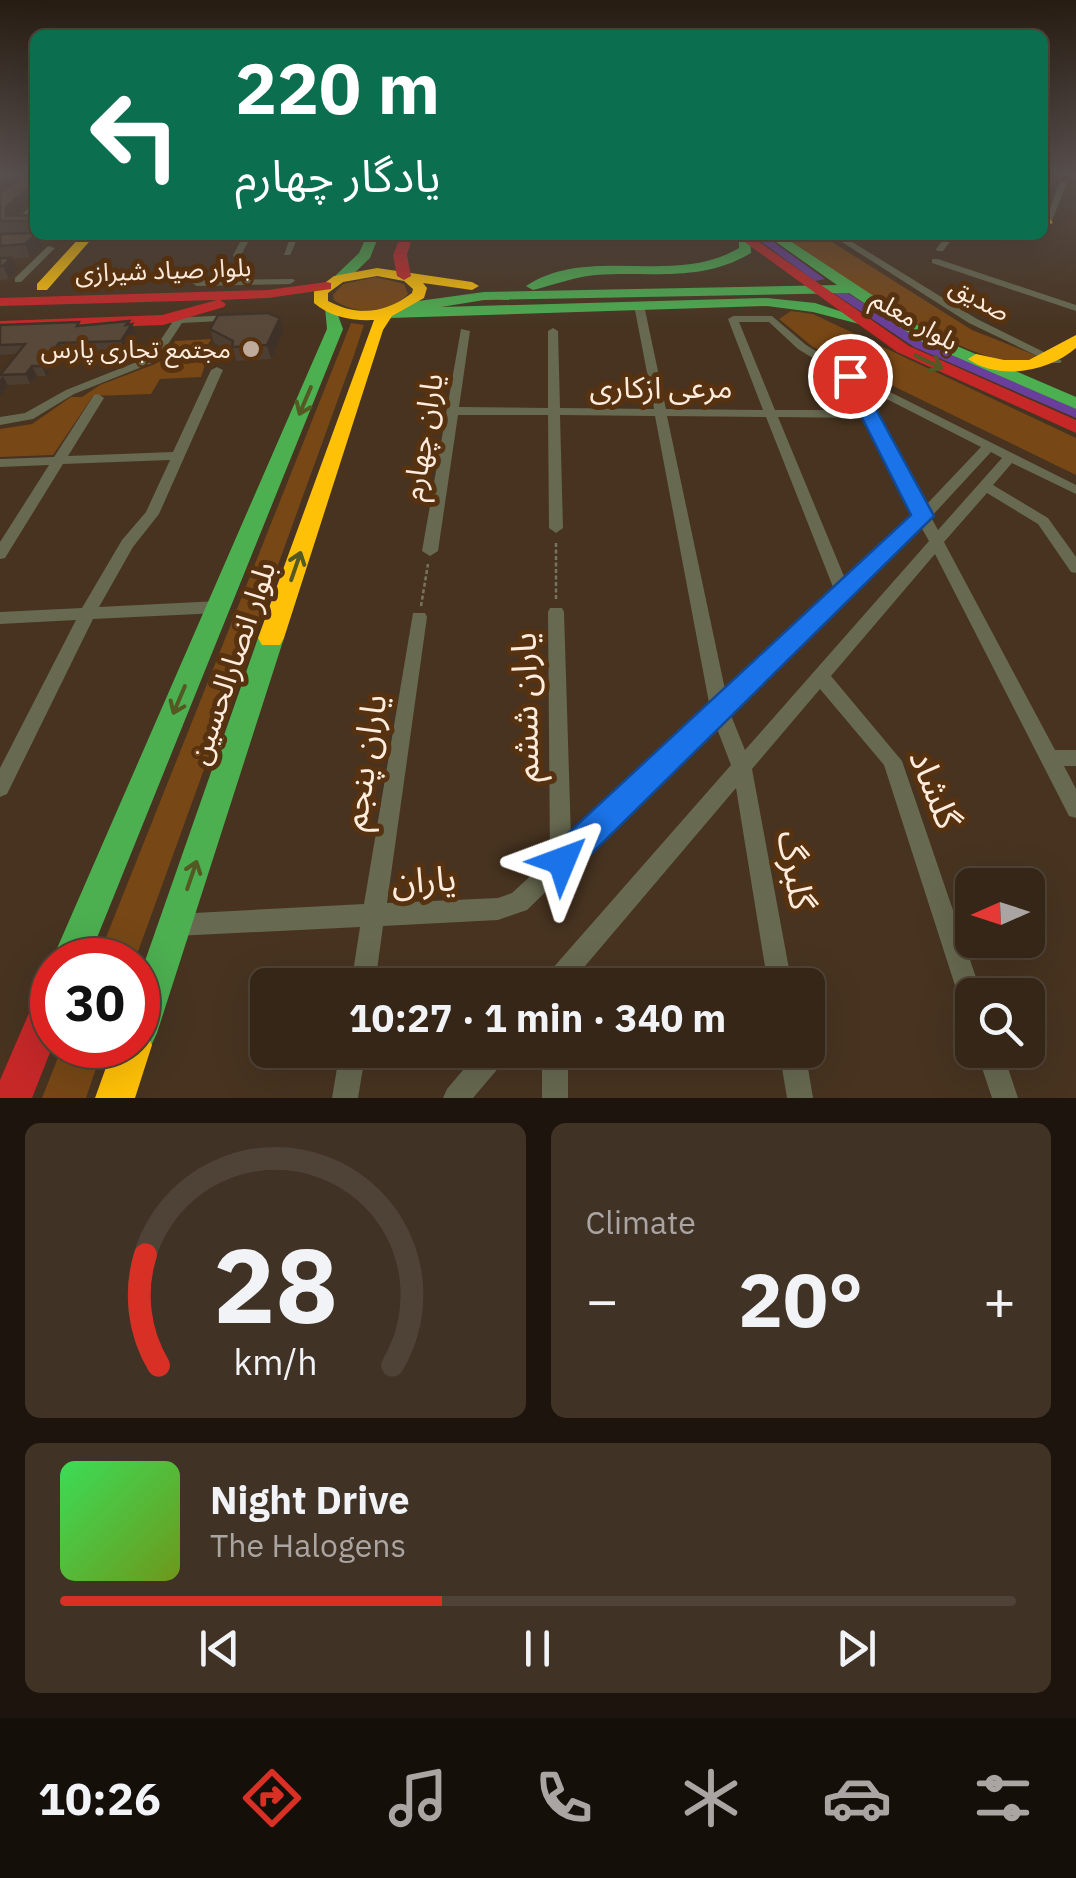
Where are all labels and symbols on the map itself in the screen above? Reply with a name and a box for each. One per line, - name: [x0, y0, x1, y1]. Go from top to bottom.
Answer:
- street label: بلوار صیاد شیرازی: [74, 250, 252, 289]
- street label: صدیق: [944, 269, 1016, 328]
- street label: بلوار معلم: [864, 282, 965, 361]
- place label: مجتمع تجاری پارس: [41, 332, 231, 368]
- pin: [808, 334, 893, 419]
- marker: مجتمع تجاری پارس: [240, 338, 262, 360]
- one-way arrow: [913, 353, 943, 372]
- street label: مرعی ازکاری: [590, 367, 732, 406]
- street label: یاران چهارم: [392, 370, 455, 504]
- one-way arrow: [295, 385, 313, 415]
- one-way arrow: [288, 551, 306, 583]
- street label: بلوار انصارالحسین: [178, 556, 283, 769]
- street label: یاران ششم: [500, 632, 553, 782]
- one-way arrow: [169, 684, 187, 715]
- street label: یاران پنجم: [330, 690, 401, 834]
- street label: گلشاد: [899, 742, 973, 836]
- position arrow: [510, 809, 614, 913]
- street label: گلبرگ: [767, 826, 827, 914]
- street label: یاران: [390, 854, 458, 904]
- one-way arrow: [185, 859, 203, 891]
- north arrow: [955, 868, 1045, 958]
- speed limit sign: 30: [30, 938, 160, 1068]

